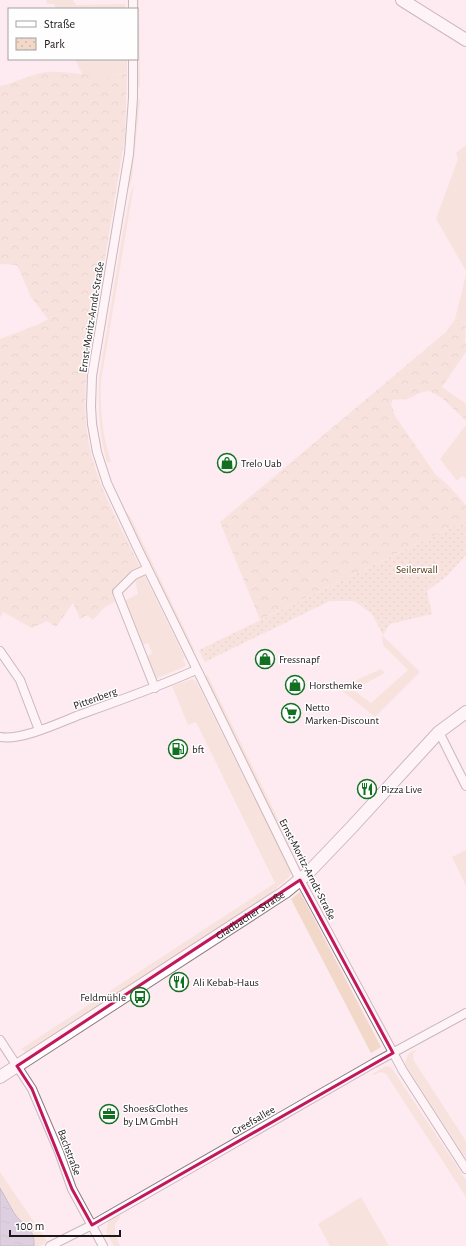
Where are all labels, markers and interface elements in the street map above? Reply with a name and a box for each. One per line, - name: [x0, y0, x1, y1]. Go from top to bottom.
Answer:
- legend: [8, 8, 138, 60]
- text: Straße: [44, 18, 75, 30]
- text: Park: [44, 38, 65, 50]
- street label: Ernst-Moritz-Arndt-Straße: [77, 261, 106, 373]
- shop icon: Trelo Uab: [216, 452, 238, 474]
- place label: Trelo Uab: [241, 458, 282, 469]
- park label: Seilerwall: [396, 564, 438, 575]
- shop icon: Fressnapf: [254, 648, 276, 670]
- place label: Fressnapf: [279, 654, 320, 665]
- shop icon: Horsthemke: [284, 674, 306, 696]
- place label: Horsthemke: [309, 680, 362, 691]
- street label: Pittenberg: [72, 685, 119, 711]
- supermarket icon: Netto Marken-Discount: [280, 702, 302, 724]
- place label: Netto Marken-Discount: [305, 702, 379, 726]
- fuel station icon: bft: [167, 738, 189, 760]
- place label: bft: [192, 744, 205, 755]
- restaurant icon: Pizza Live: [356, 778, 378, 800]
- place label: Pizza Live: [381, 784, 422, 795]
- street label: Ernst-Moritz-Arndt-Straße: [277, 817, 338, 922]
- street label: Gladbacher Straße: [214, 889, 287, 941]
- restaurant icon: Ali Kebab-Haus: [168, 971, 190, 993]
- place label: Ali Kebab-Haus: [193, 977, 259, 988]
- bus stop icon: Feldmühle: [129, 986, 151, 1008]
- place label: Feldmühle: [80, 992, 126, 1003]
- office icon: Shoes&Clothes by LM GmbH: [98, 1103, 120, 1125]
- place label: Shoes&Clothes by LM GmbH: [123, 1103, 188, 1127]
- street label: Greefsallee: [230, 1104, 277, 1137]
- street label: Bachstraße: [56, 1128, 83, 1177]
- scale bar: [10, 1212, 120, 1238]
- text: 100 m: [16, 1220, 44, 1232]

